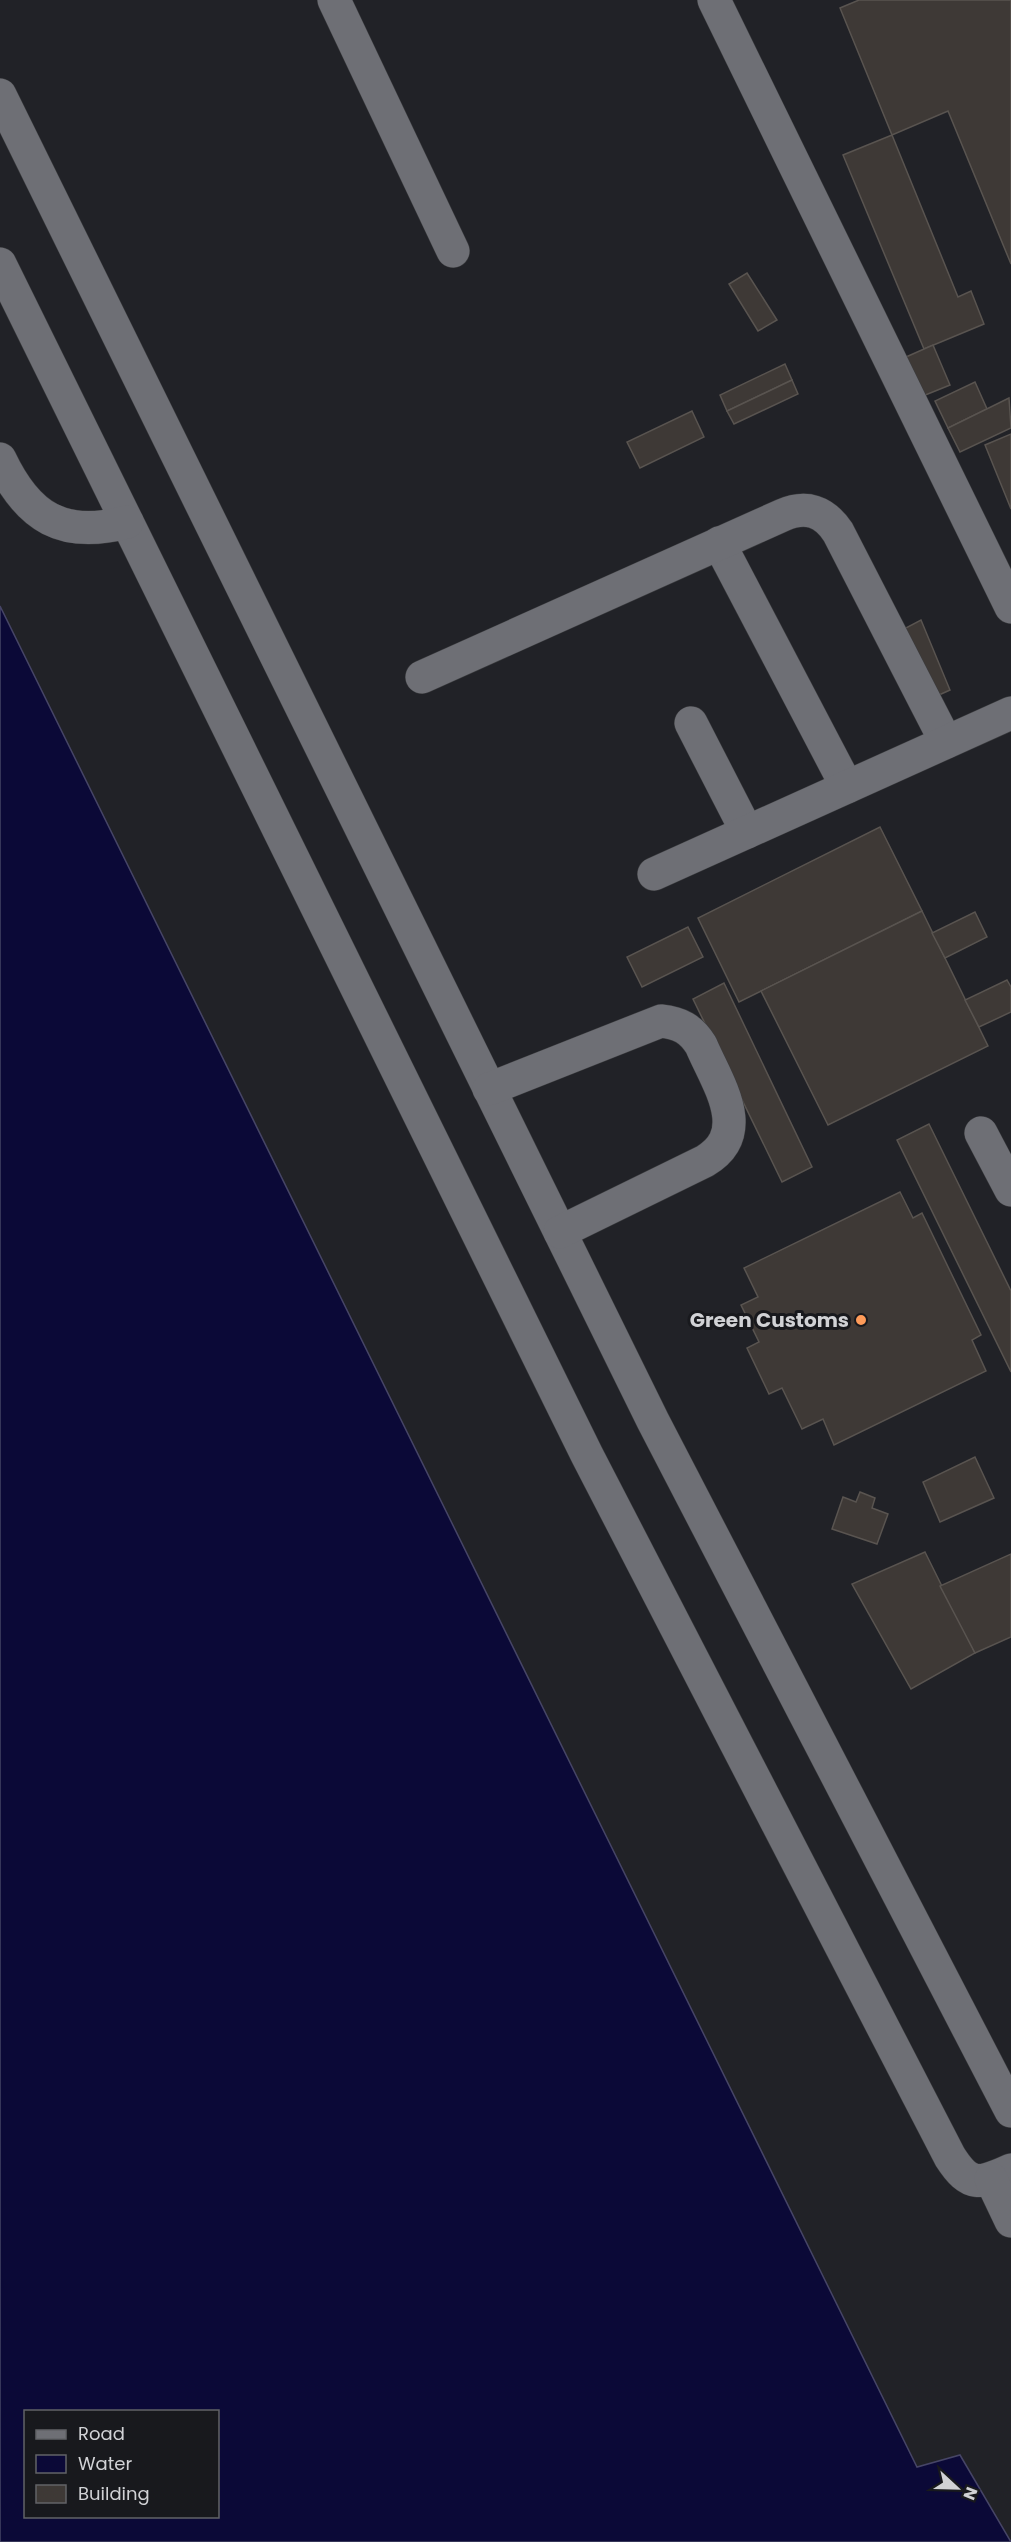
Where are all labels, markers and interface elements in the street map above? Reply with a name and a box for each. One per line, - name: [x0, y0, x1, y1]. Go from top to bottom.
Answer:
- place label: Green Customs: [690, 1306, 849, 1334]
- marker: Green Customs: [854, 1313, 868, 1327]
- legend: [24, 2410, 219, 2518]
- text: Road: [78, 2421, 125, 2446]
- text: Water: [78, 2451, 132, 2476]
- north arrow: [927, 2458, 987, 2518]
- text: Building: [78, 2481, 150, 2506]
- text: N: [958, 2484, 983, 2503]

